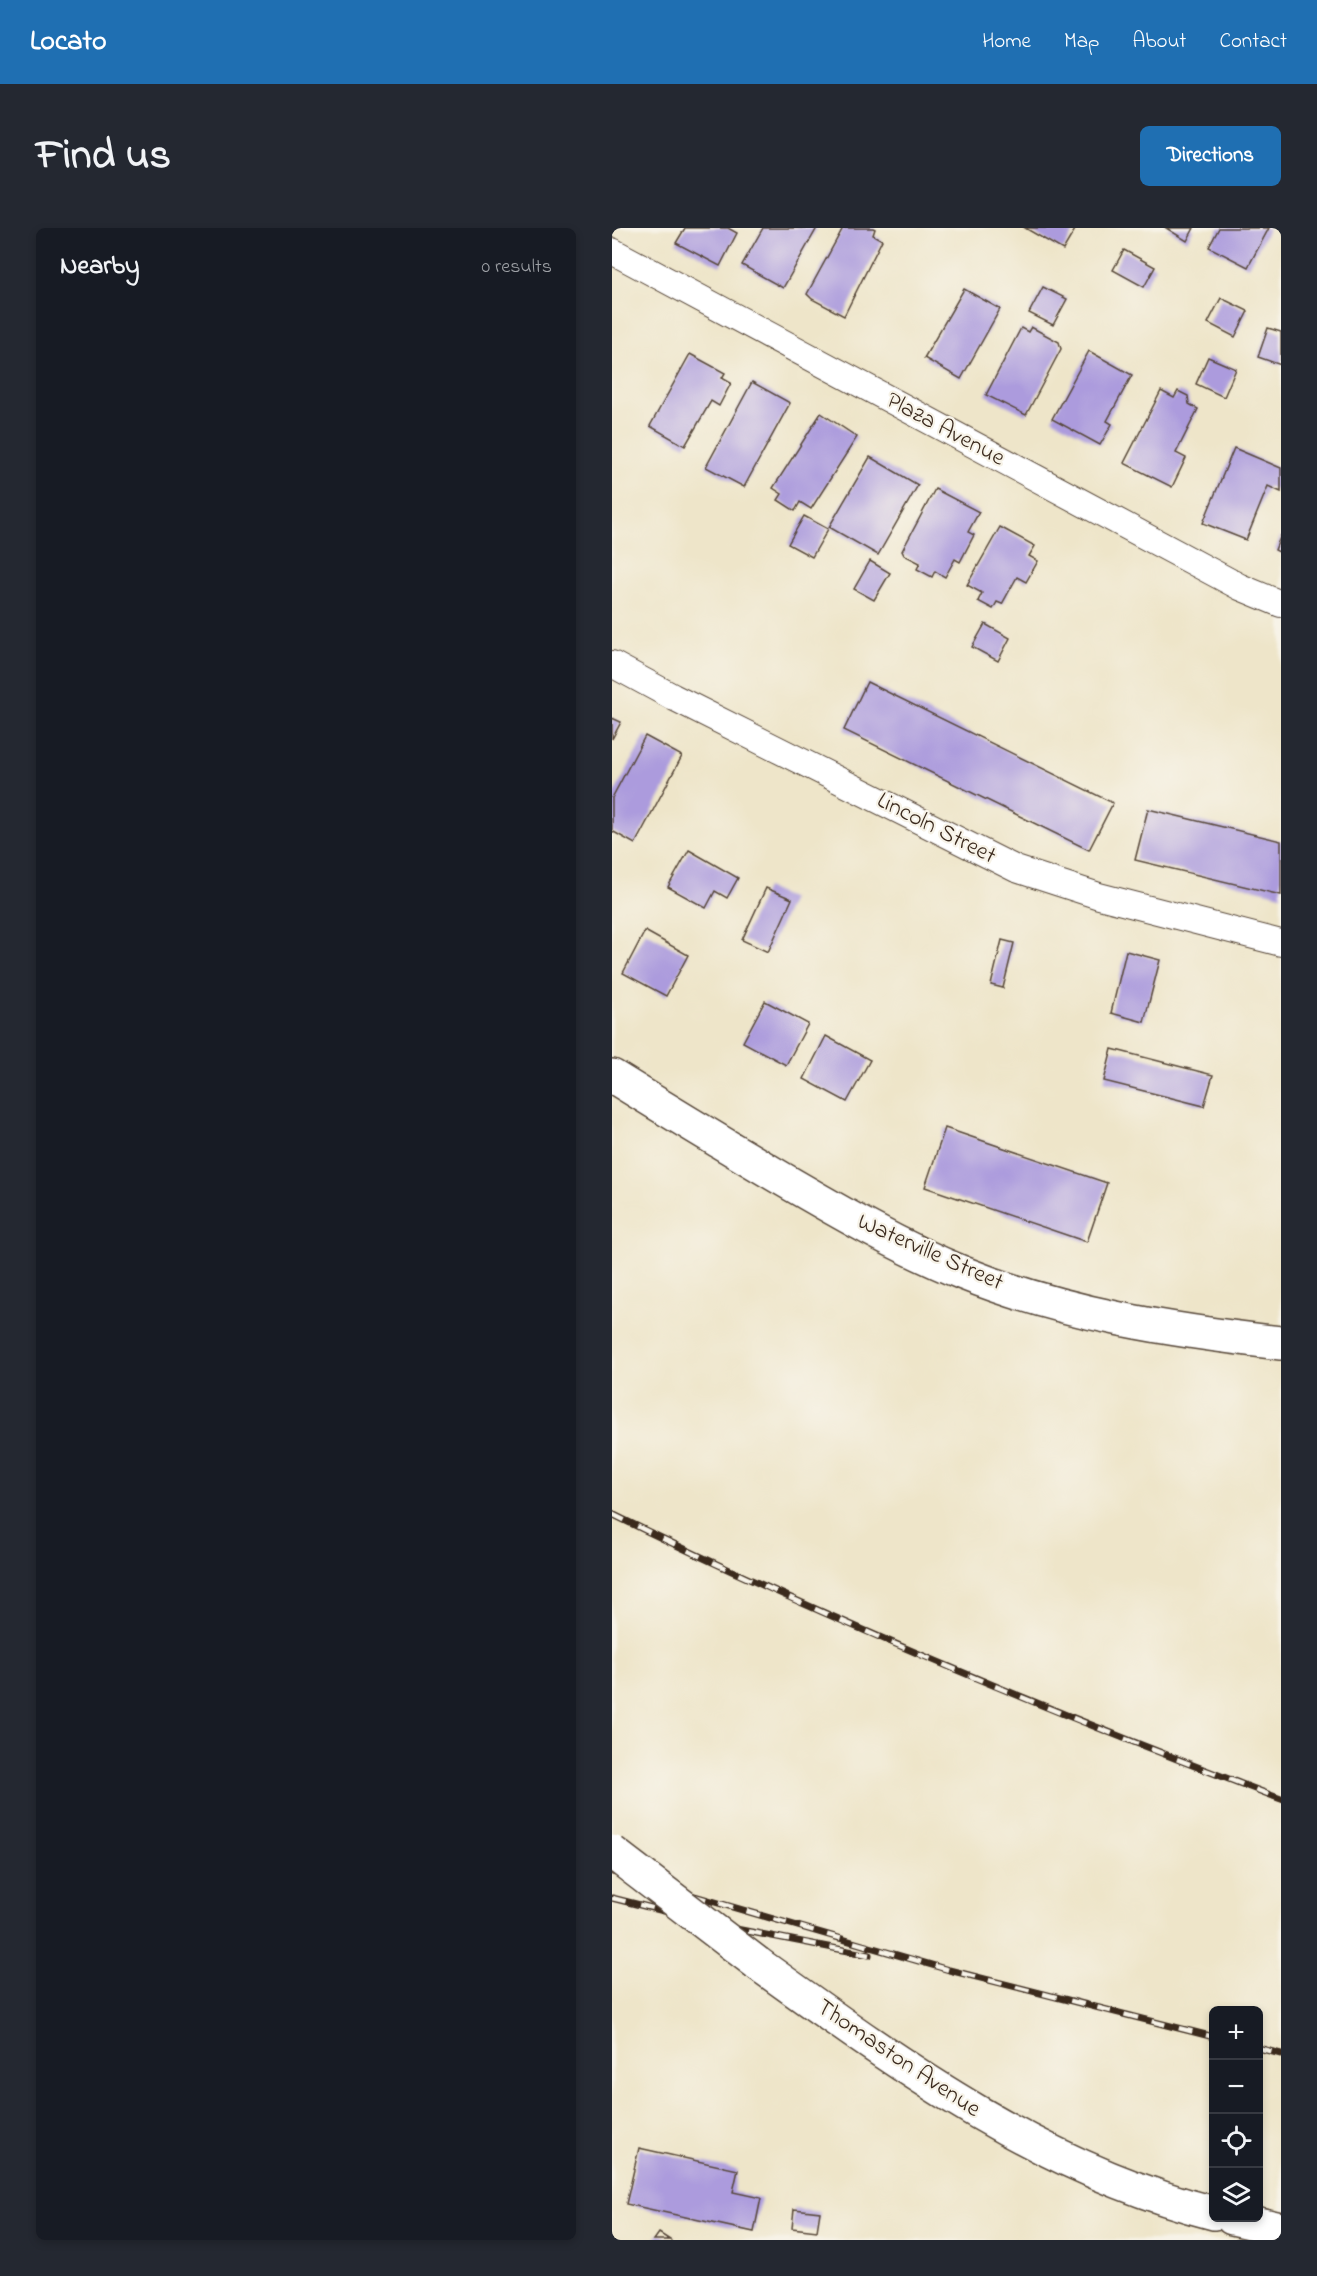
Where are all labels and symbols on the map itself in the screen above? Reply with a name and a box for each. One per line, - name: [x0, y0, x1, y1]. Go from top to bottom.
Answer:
- street label: Plaza Avenue: [879, 384, 1011, 476]
- street label: Lincoln Street: [870, 784, 1002, 874]
- street label: Waterville Street: [851, 1205, 1009, 1301]
- street label: Thomaston Avenue: [809, 1991, 987, 2127]

